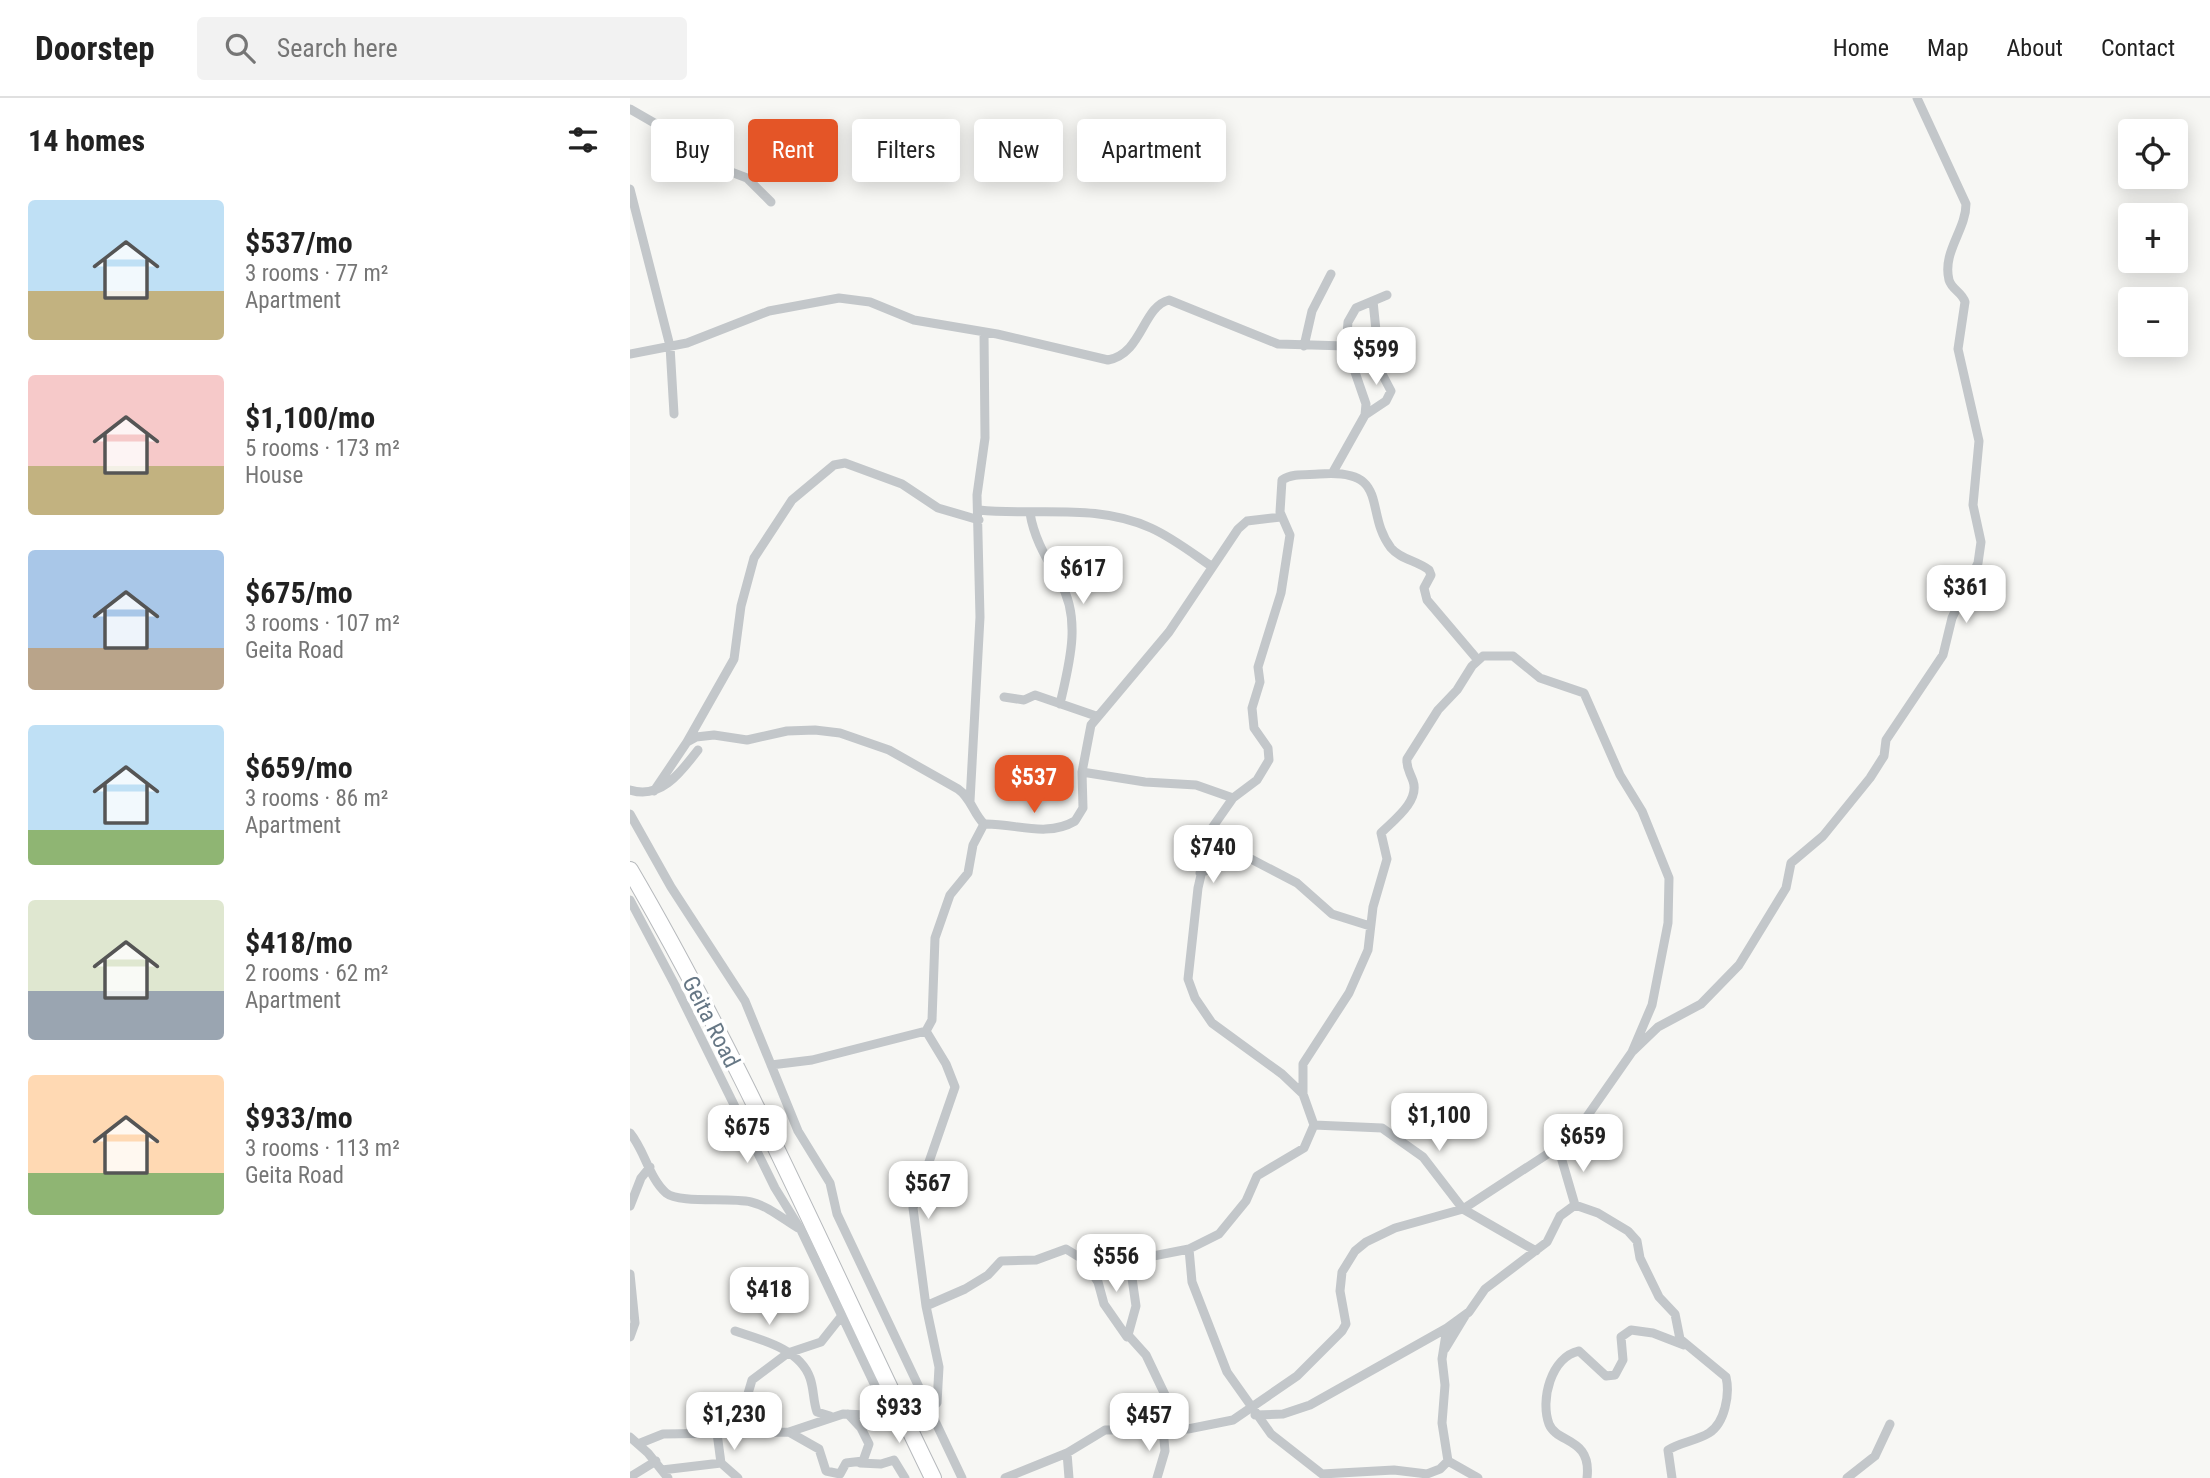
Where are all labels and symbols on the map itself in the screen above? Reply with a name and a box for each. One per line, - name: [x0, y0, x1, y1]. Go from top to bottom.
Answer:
- pin: $599: [1335, 328, 1417, 387]
- pin: $617: [1042, 546, 1124, 606]
- pin: $361: [1925, 566, 2007, 625]
- pin: $537: [993, 756, 1075, 815]
- pin: $740: [1172, 826, 1254, 885]
- street label: Geita Road: [677, 972, 745, 1072]
- pin: $1,100: [1382, 1094, 1496, 1153]
- pin: $675: [706, 1105, 788, 1165]
- pin: $659: [1542, 1114, 1624, 1174]
- pin: $567: [887, 1162, 969, 1221]
- pin: $556: [1075, 1234, 1157, 1294]
- pin: $418: [728, 1268, 810, 1327]
- pin: $933: [858, 1386, 940, 1445]
- pin: $1,230: [677, 1392, 791, 1452]
- pin: $457: [1108, 1394, 1190, 1453]

